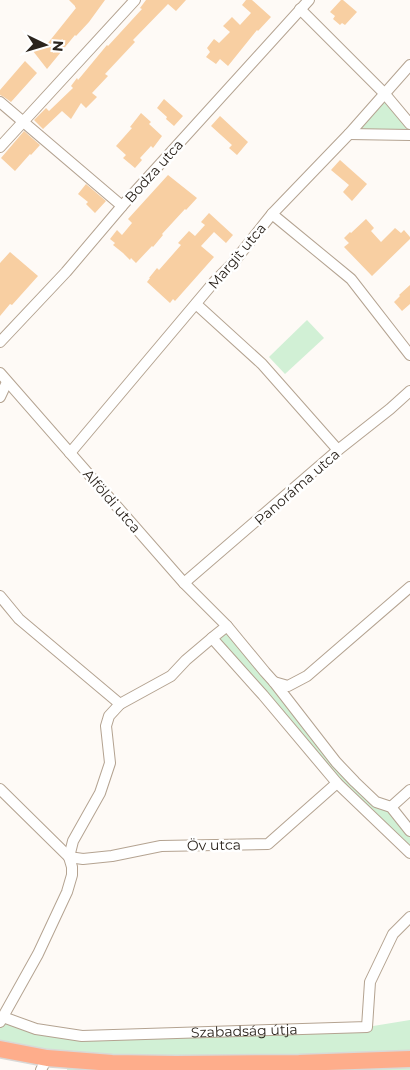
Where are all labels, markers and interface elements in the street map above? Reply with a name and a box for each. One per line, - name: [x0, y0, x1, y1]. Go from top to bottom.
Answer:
- north arrow: [20, 20, 70, 70]
- text: N: [48, 40, 67, 53]
- street label: Bodza utca: [121, 136, 187, 206]
- street label: Margit utca: [204, 219, 270, 293]
- street label: Panoráma utca: [251, 445, 343, 529]
- street label: Alföldi utca: [79, 465, 145, 537]
- street label: Öv utca: [187, 836, 241, 854]
- street label: Szabadság útja: [191, 1020, 298, 1042]

